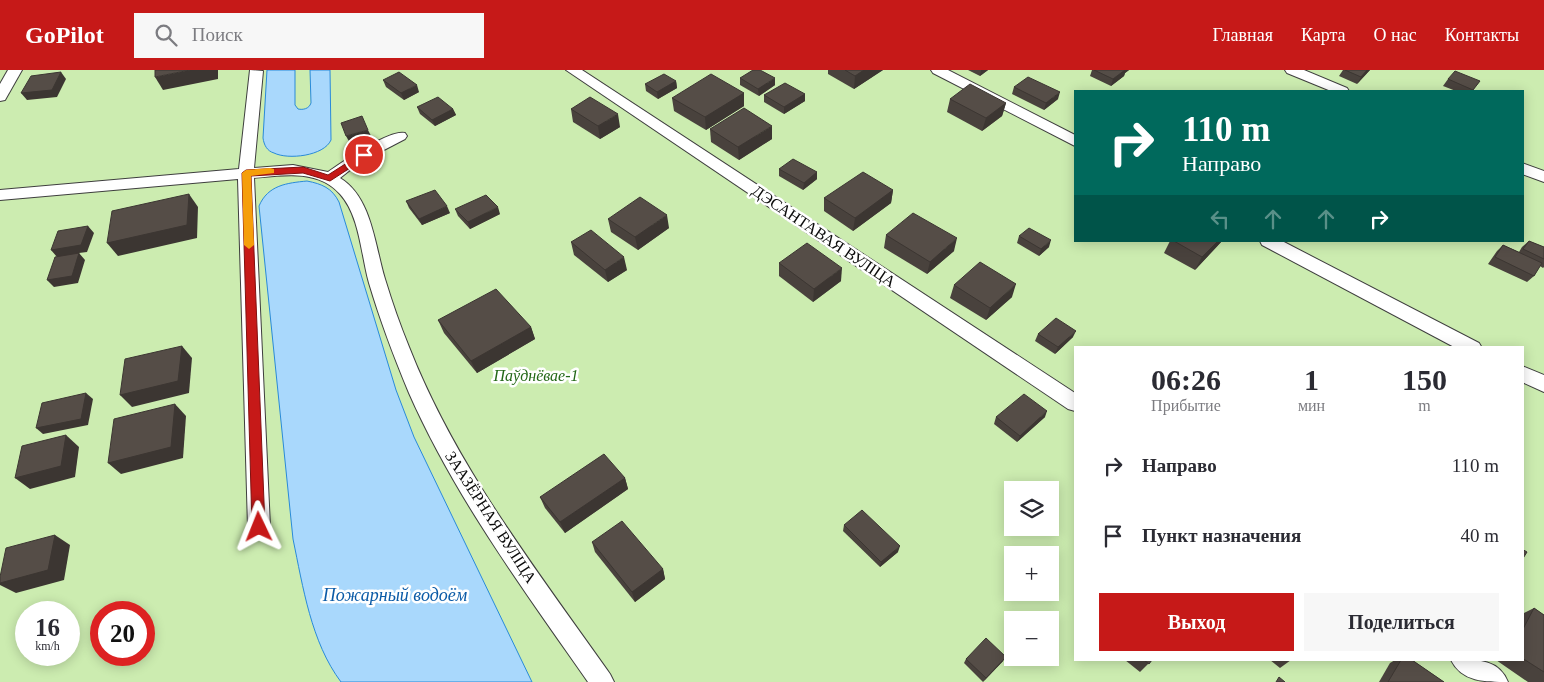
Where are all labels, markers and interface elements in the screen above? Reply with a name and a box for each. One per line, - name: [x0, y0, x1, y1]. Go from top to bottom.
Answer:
- search box: [134, 13, 484, 58]
- icon: search: [152, 21, 180, 49]
- text: GoPilot: [25, 22, 104, 48]
- text: Поиск: [192, 24, 243, 45]
- text: Главная: [1213, 25, 1273, 45]
- text: Карта: [1301, 25, 1346, 45]
- text: О нас: [1374, 25, 1417, 45]
- text: Контакты: [1445, 25, 1519, 45]
- icon: right: [1099, 110, 1164, 175]
- text: 110 m: [1182, 110, 1270, 149]
- pin: [343, 134, 385, 176]
- icon: arrive: [350, 141, 378, 169]
- text: Направо: [1182, 151, 1261, 176]
- street label: ДЭСАНТАВАЯ ВУЛІЦА: [748, 182, 899, 292]
- icon: left: [1206, 205, 1234, 233]
- icon: ahead: [1259, 205, 1287, 233]
- icon: ahead: [1312, 205, 1340, 233]
- icon: right: [1365, 205, 1393, 233]
- text: 06:26: [1151, 363, 1221, 396]
- text: 1: [1304, 363, 1319, 396]
- text: 150: [1402, 363, 1447, 396]
- park label: Паўднёвае-1: [492, 367, 579, 385]
- text: Прибытие: [1151, 397, 1221, 414]
- text: мин: [1298, 397, 1325, 414]
- text: m: [1418, 397, 1431, 414]
- street label: ЗААЗЁРНАЯ ВУЛІЦА: [441, 448, 540, 587]
- icon: right: [1099, 452, 1127, 480]
- text: Направо: [1142, 455, 1217, 476]
- text: 110 m: [1452, 455, 1499, 476]
- map controls: [1004, 481, 1059, 666]
- button: layers: [1004, 481, 1059, 536]
- position arrow: [232, 500, 284, 552]
- icon: arrive: [1099, 522, 1127, 550]
- text: Пункт назначения: [1142, 525, 1301, 546]
- text: 40 m: [1460, 525, 1499, 546]
- button: +: [1004, 546, 1059, 601]
- water label: Пожарный водоём: [322, 585, 468, 605]
- button: Выход: [1099, 593, 1294, 651]
- button: Поделиться: [1304, 593, 1499, 651]
- speed limit sign: 20: [90, 601, 155, 666]
- button: −: [1004, 611, 1059, 666]
- text: 16: [35, 614, 60, 641]
- text: km/h: [35, 639, 60, 653]

